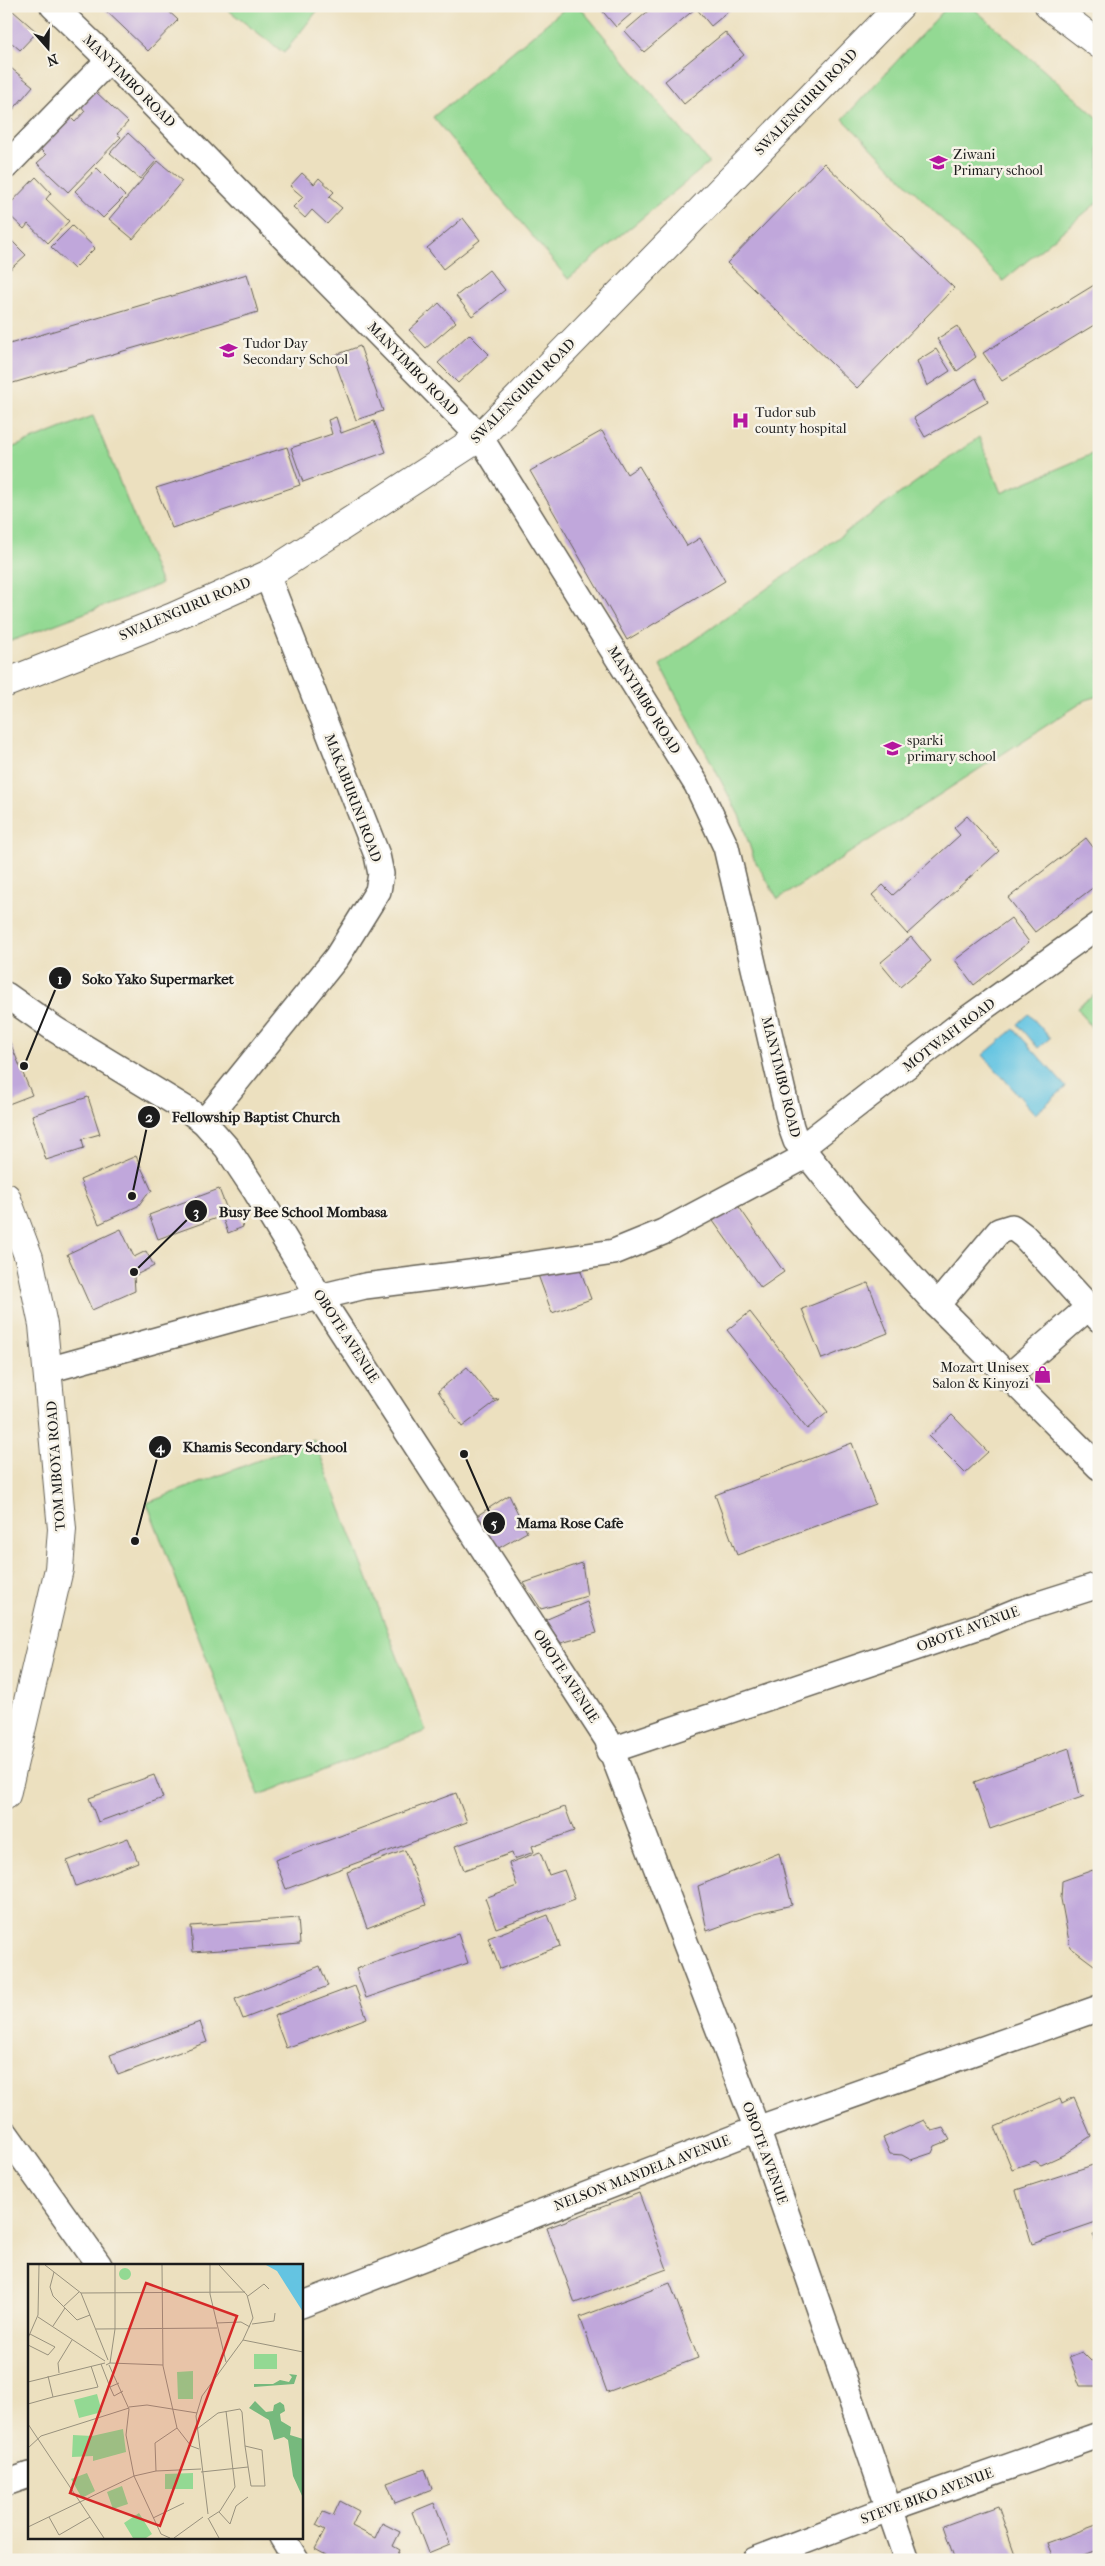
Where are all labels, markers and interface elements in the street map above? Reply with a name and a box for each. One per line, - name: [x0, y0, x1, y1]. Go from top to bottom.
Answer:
- north arrow: [22, 22, 72, 72]
- street label: MANYIMBO ROAD: [79, 31, 179, 131]
- street label: SWALENGURU ROAD: [751, 45, 861, 159]
- text: N: [44, 50, 60, 70]
- place label: Ziwani Primary school: [953, 146, 1043, 179]
- school or university icon: Ziwani Primary school: [929, 152, 949, 172]
- street label: MANYIMBO ROAD: [364, 318, 462, 420]
- place label: Tudor Day Secondary School: [243, 335, 348, 368]
- street label: SWALENGURU ROAD: [467, 335, 579, 447]
- school or university icon: Tudor Day Secondary School: [219, 341, 239, 361]
- place label: Tudor sub county hospital: [755, 404, 847, 437]
- hospital icon: Tudor sub county hospital: [731, 410, 751, 430]
- street label: SWALENGURU ROAD: [117, 573, 254, 644]
- street label: MANYIMBO ROAD: [604, 643, 684, 757]
- street label: MAKABURINI ROAD: [321, 731, 385, 865]
- place label: sparki primary school: [906, 732, 996, 765]
- school or university icon: sparki primary school: [883, 738, 903, 758]
- callout: Soko Yako Supermarket: [47, 963, 244, 993]
- text: 1: [57, 970, 63, 988]
- text: Soko Yako Supermarket: [82, 970, 235, 988]
- street label: MOTWAFI ROAD: [899, 994, 999, 1075]
- street label: MANYIMBO ROAD: [758, 1015, 804, 1140]
- callout: Fellowship Baptist Church: [137, 1102, 350, 1132]
- text: 2: [145, 1108, 153, 1126]
- text: Fellowship Baptist Church: [171, 1108, 341, 1126]
- callout: Busy Bee School Mombasa: [183, 1196, 397, 1226]
- text: 3: [193, 1203, 199, 1221]
- text: Busy Bee School Mombasa: [219, 1203, 388, 1221]
- street label: OBOTE AVENUE: [309, 1286, 383, 1386]
- place label: Mozart Unisex Salon & Kinyozi: [932, 1359, 1030, 1392]
- shop icon: Mozart Unisex Salon & Kinyozi: [1033, 1365, 1053, 1385]
- street label: TOM MBOYA ROAD: [43, 1400, 69, 1532]
- callout: Khamis Secondary School: [148, 1432, 357, 1462]
- text: 4: [155, 1438, 166, 1456]
- text: Khamis Secondary School: [183, 1438, 348, 1456]
- callout: Mama Rose Cafe: [481, 1508, 633, 1538]
- text: 5: [491, 1514, 498, 1532]
- text: Mama Rose Cafe: [516, 1514, 624, 1532]
- street label: OBOTE AVENUE: [914, 1602, 1022, 1655]
- street label: OBOTE AVENUE: [529, 1626, 603, 1726]
- street label: OBOTE AVENUE: [739, 2099, 792, 2207]
- street label: NELSON MANDELA AVENUE: [551, 2131, 733, 2215]
- inset map: [28, 2264, 302, 2538]
- street label: STEVE BIKO AVENUE: [858, 2464, 996, 2528]

